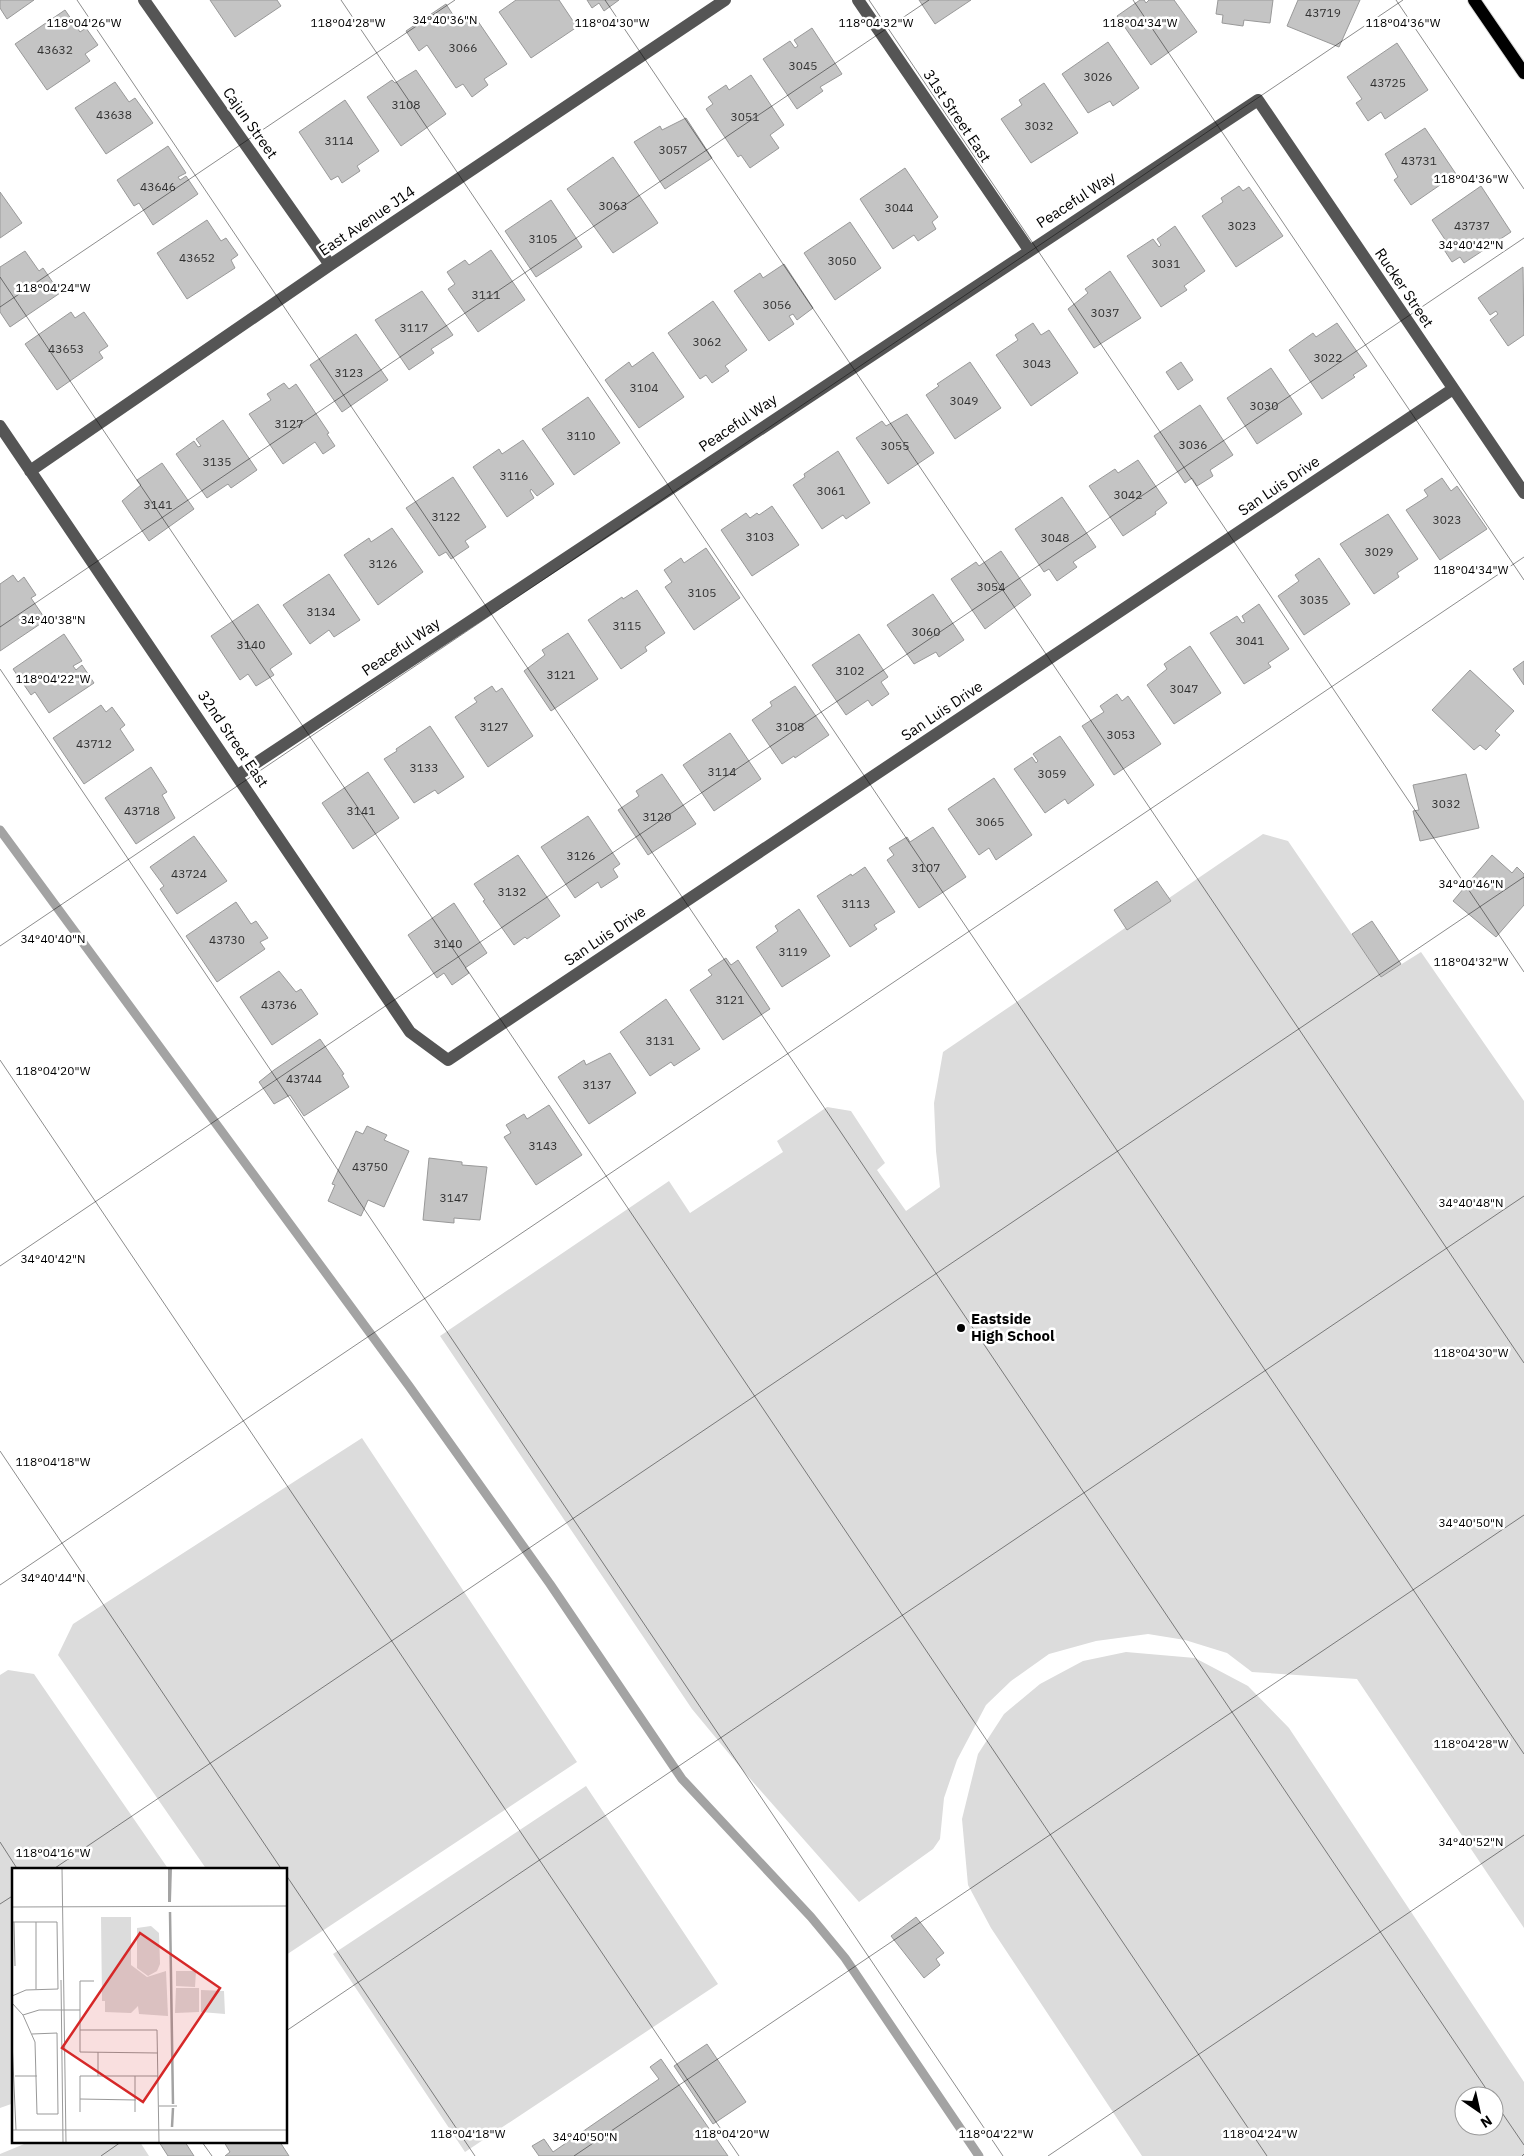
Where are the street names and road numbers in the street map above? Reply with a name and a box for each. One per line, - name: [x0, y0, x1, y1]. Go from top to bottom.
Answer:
- street label: 31st Street East: [919, 66, 995, 166]
- street label: Cajun Street: [219, 83, 282, 162]
- street label: Peaceful Way: [1033, 167, 1119, 232]
- street label: East Avenue J14: [315, 181, 418, 260]
- street label: Rucker Street: [1371, 244, 1438, 331]
- street label: Peaceful Way: [695, 389, 781, 456]
- street label: San Luis Drive: [1234, 451, 1323, 520]
- street label: Peaceful Way: [358, 613, 444, 680]
- street label: San Luis Drive: [897, 676, 986, 745]
- street label: 32nd Street East: [194, 687, 273, 791]
- street label: San Luis Drive: [560, 901, 649, 970]

